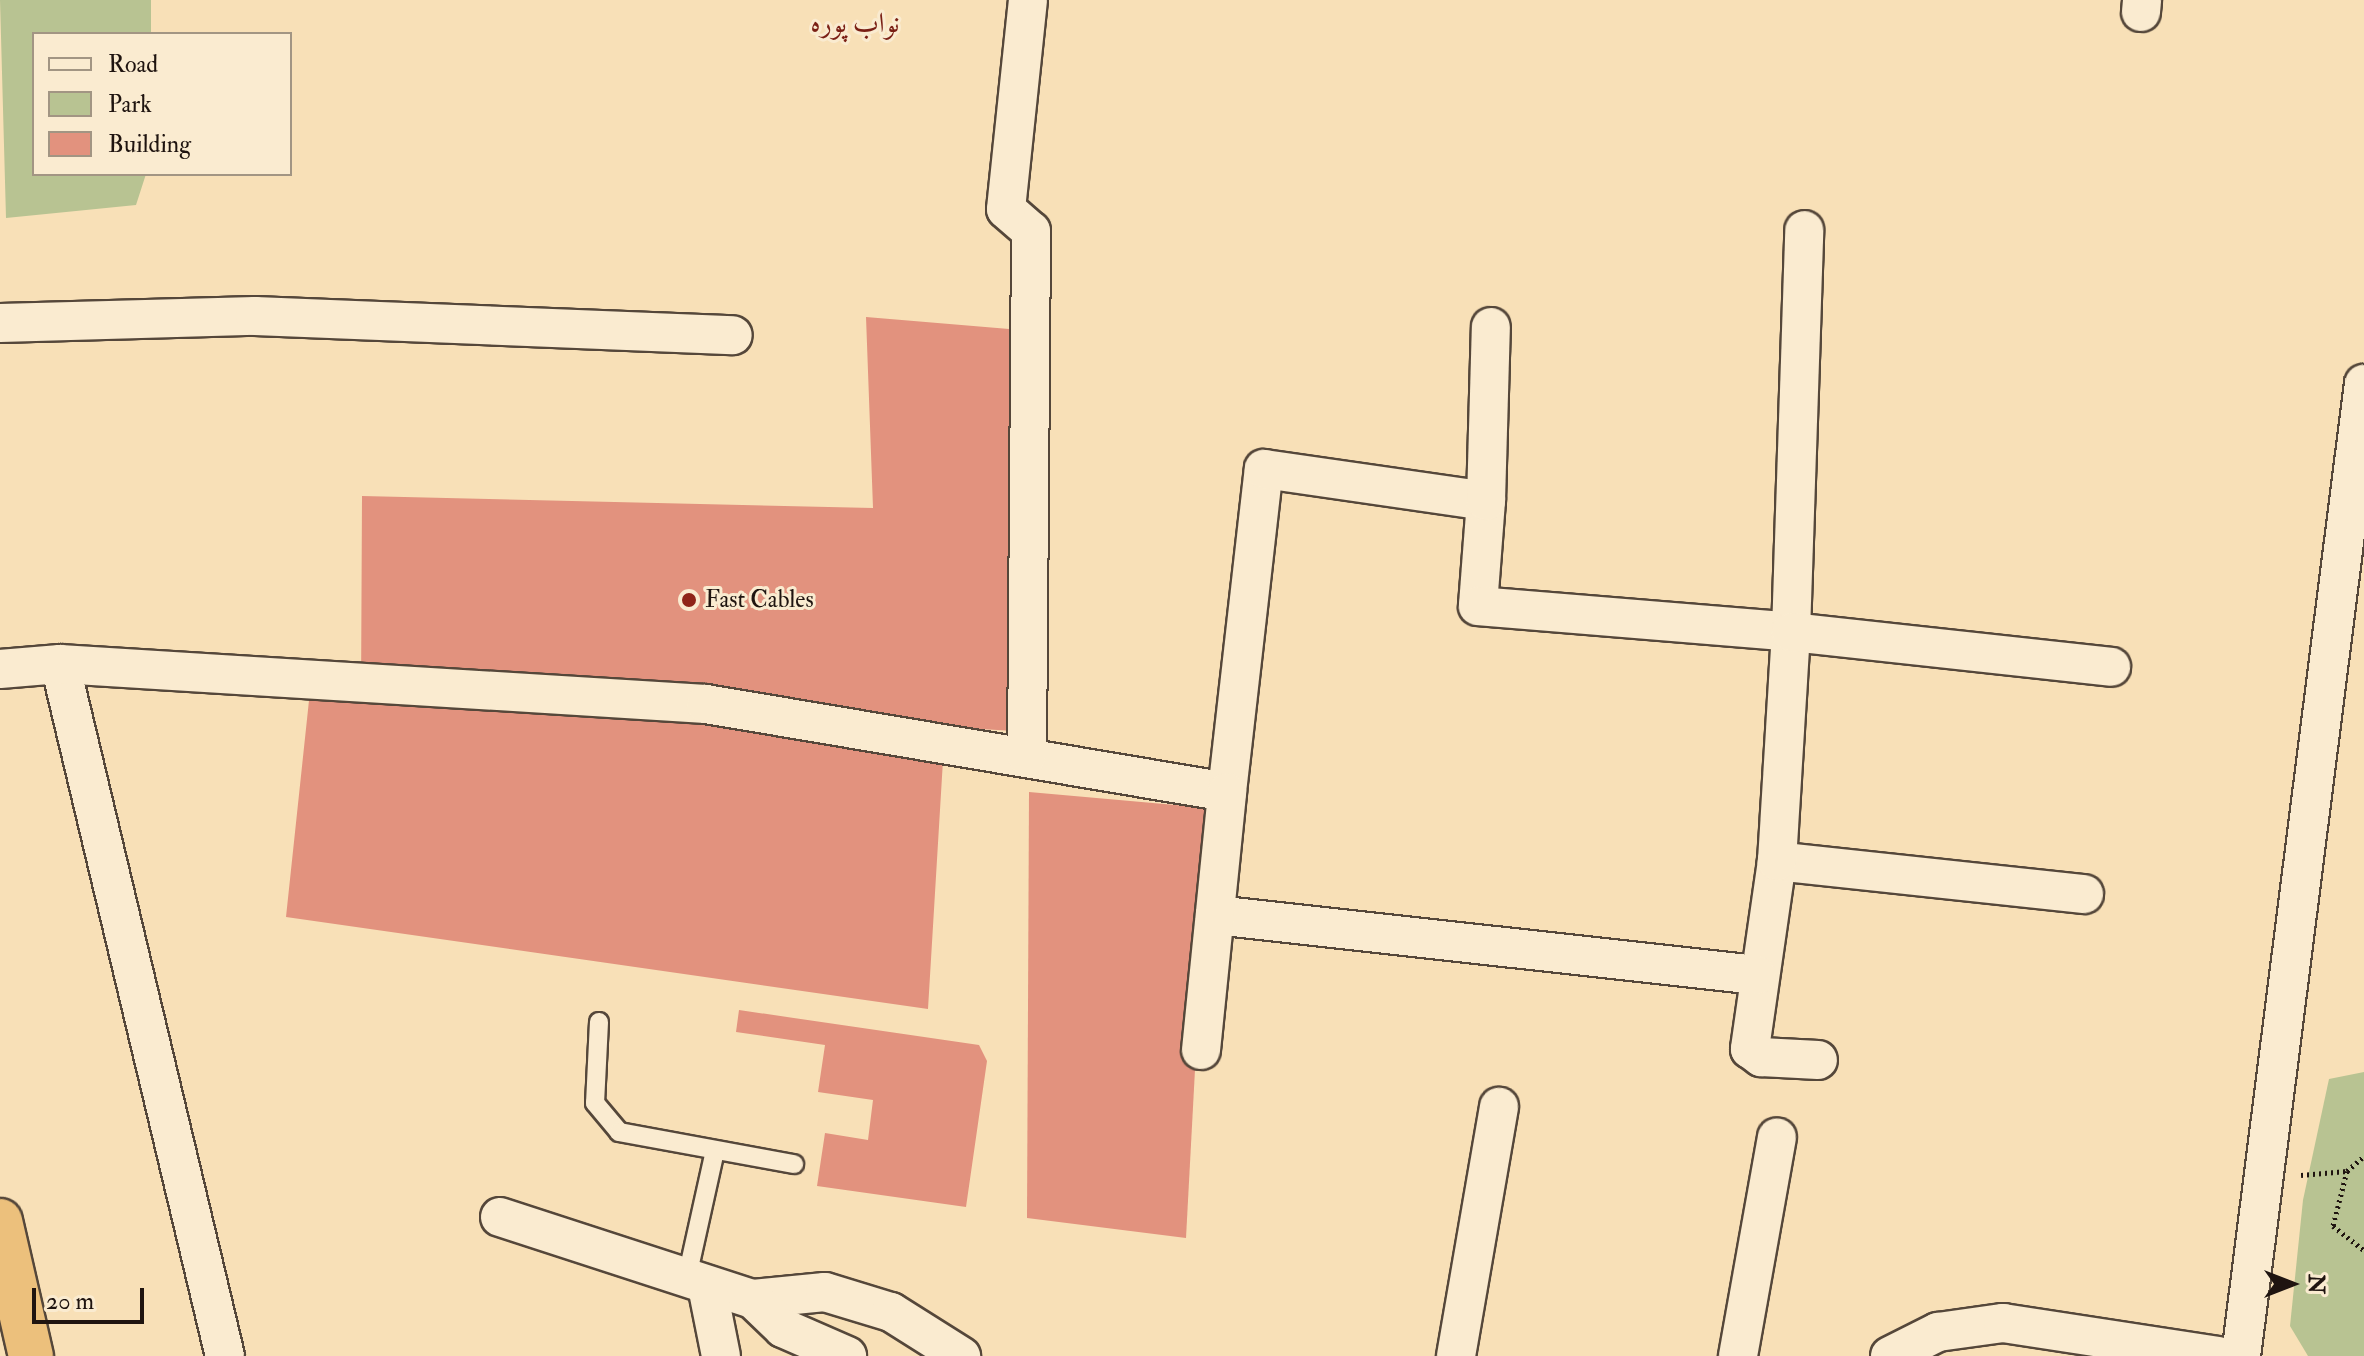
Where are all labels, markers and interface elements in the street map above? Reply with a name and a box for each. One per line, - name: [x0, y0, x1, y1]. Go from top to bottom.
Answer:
- district label: نواب پورہ: [810, 7, 900, 41]
- legend: [32, 32, 292, 176]
- text: Road: [108, 49, 158, 80]
- text: Park: [108, 89, 152, 120]
- text: Building: [108, 129, 191, 160]
- place label: Fast Cables: [705, 586, 814, 614]
- marker: Fast Cables: [680, 591, 698, 609]
- north arrow: [2252, 1244, 2332, 1324]
- scale bar: [36, 1272, 148, 1322]
- text: N: [2302, 1274, 2330, 1294]
- text: 20 m: [46, 1286, 94, 1317]

